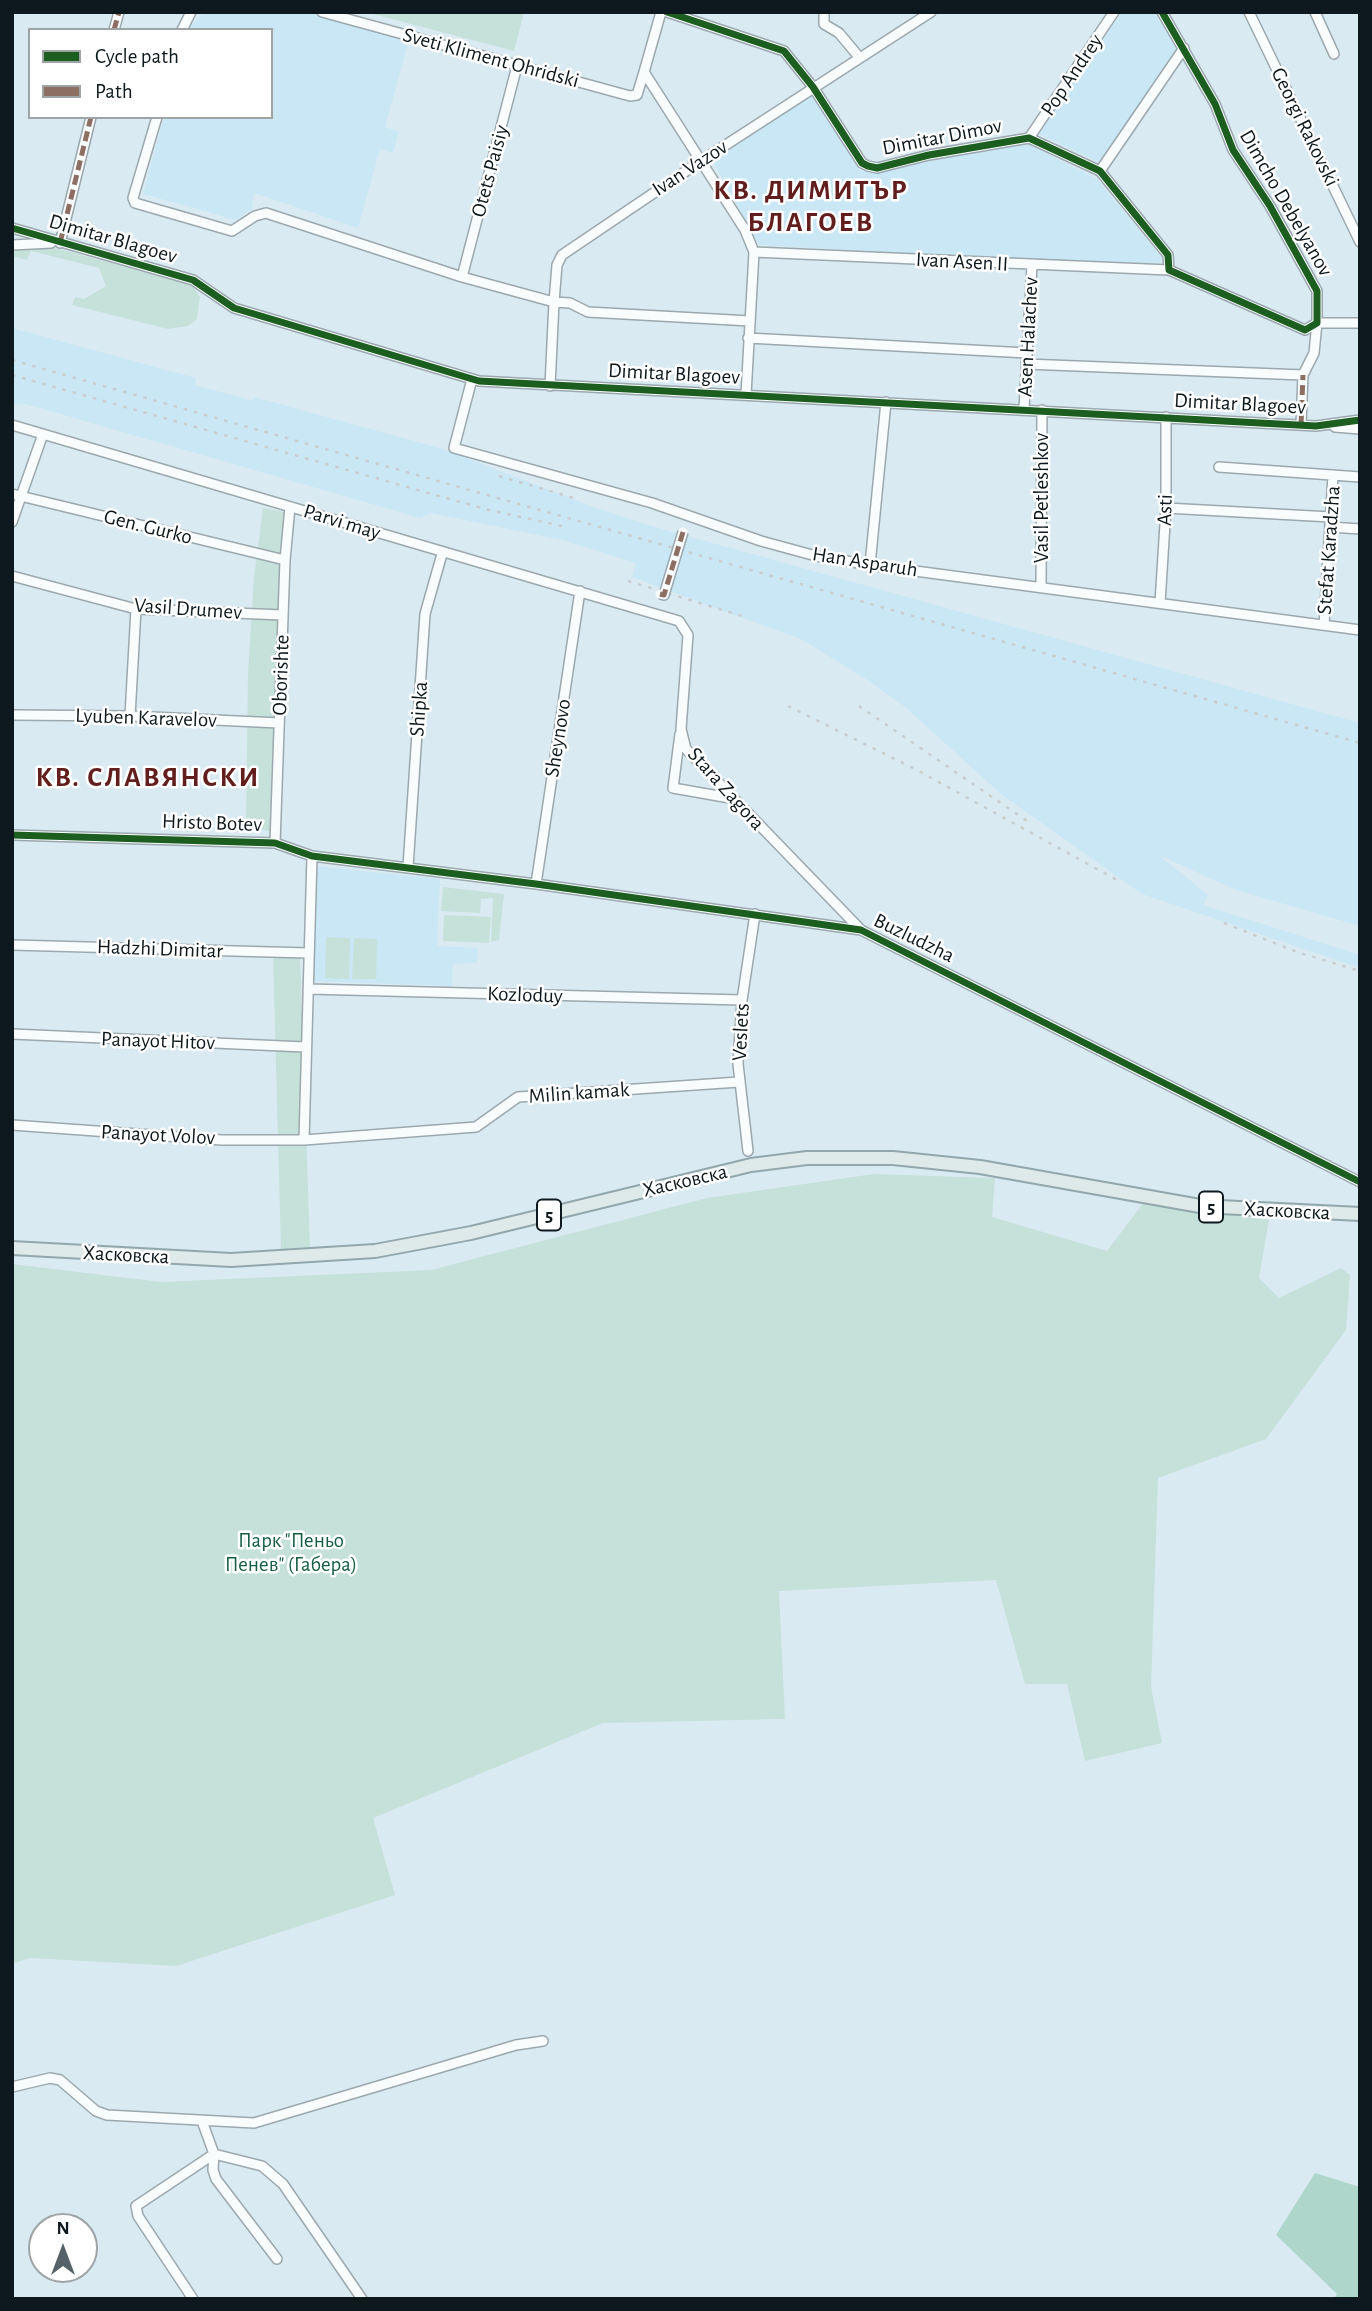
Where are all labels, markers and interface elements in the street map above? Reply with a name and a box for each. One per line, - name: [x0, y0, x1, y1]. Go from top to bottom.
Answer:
- street label: Sveti Kliment Ohridski: [400, 22, 582, 94]
- legend: [28, 28, 273, 119]
- street label: Pop Andrey: [1035, 29, 1109, 121]
- text: Cycle path: [95, 46, 179, 67]
- street label: Georgi Rakovski: [1265, 63, 1345, 191]
- text: Path: [95, 81, 133, 102]
- street label: Dimitar Dimov: [880, 113, 1004, 161]
- street label: Otets Paisiy: [466, 122, 514, 220]
- street label: Dimcho Debelyanov: [1234, 125, 1338, 281]
- street label: Ivan Vazov: [647, 134, 733, 202]
- district label: КВ. ДИМИТЪР БЛАГОЕВ: [715, 174, 907, 240]
- street label: Dimitar Blagoev: [46, 209, 180, 269]
- street label: Ivan Asen II: [915, 247, 1009, 277]
- street label: Asen Halachev: [1012, 276, 1044, 398]
- street label: Dimitar Blagoev: [607, 358, 741, 390]
- street label: Dimitar Blagoev: [1173, 388, 1307, 420]
- street label: Vasil Petleshkov: [1029, 433, 1055, 563]
- street label: Stefat Karadzha: [1312, 485, 1346, 615]
- street label: Asti: [1152, 494, 1178, 526]
- street label: Parvi may: [300, 498, 384, 546]
- street label: Gen. Gurko: [101, 504, 195, 550]
- street label: Han Asparuh: [811, 541, 919, 583]
- street label: Vasil Drumev: [133, 593, 243, 625]
- street label: Oborishte: [267, 634, 295, 716]
- street label: Shipka: [405, 681, 433, 737]
- street label: Sheynovo: [539, 697, 577, 779]
- street label: Lyuben Karavelov: [75, 703, 217, 733]
- street label: Stara Zagora: [682, 742, 770, 836]
- district label: КВ. СЛАВЯНСКИ: [37, 761, 259, 795]
- street label: Hristo Botev: [161, 809, 263, 837]
- street label: Buzludzha: [870, 908, 958, 968]
- street label: Hadzhi Dimitar: [97, 934, 223, 964]
- street label: Kozloduy: [487, 981, 563, 1009]
- street label: Veslets: [727, 1003, 755, 1061]
- street label: Panayot Hitov: [101, 1026, 215, 1056]
- street label: Milin kamak: [528, 1077, 630, 1109]
- street label: Panayot Volov: [100, 1119, 216, 1151]
- street label: Хасковска: [640, 1159, 730, 1203]
- road number: 5: [1199, 1191, 1223, 1222]
- street label: Хасковска: [1243, 1196, 1331, 1226]
- road number: 5: [537, 1200, 561, 1231]
- street label: Хасковска: [82, 1240, 170, 1270]
- park label: Парк "Пеньо Пенев" (Габера): [225, 1528, 357, 1578]
- north arrow: [28, 2213, 98, 2283]
- text: N: [56, 2219, 70, 2238]

